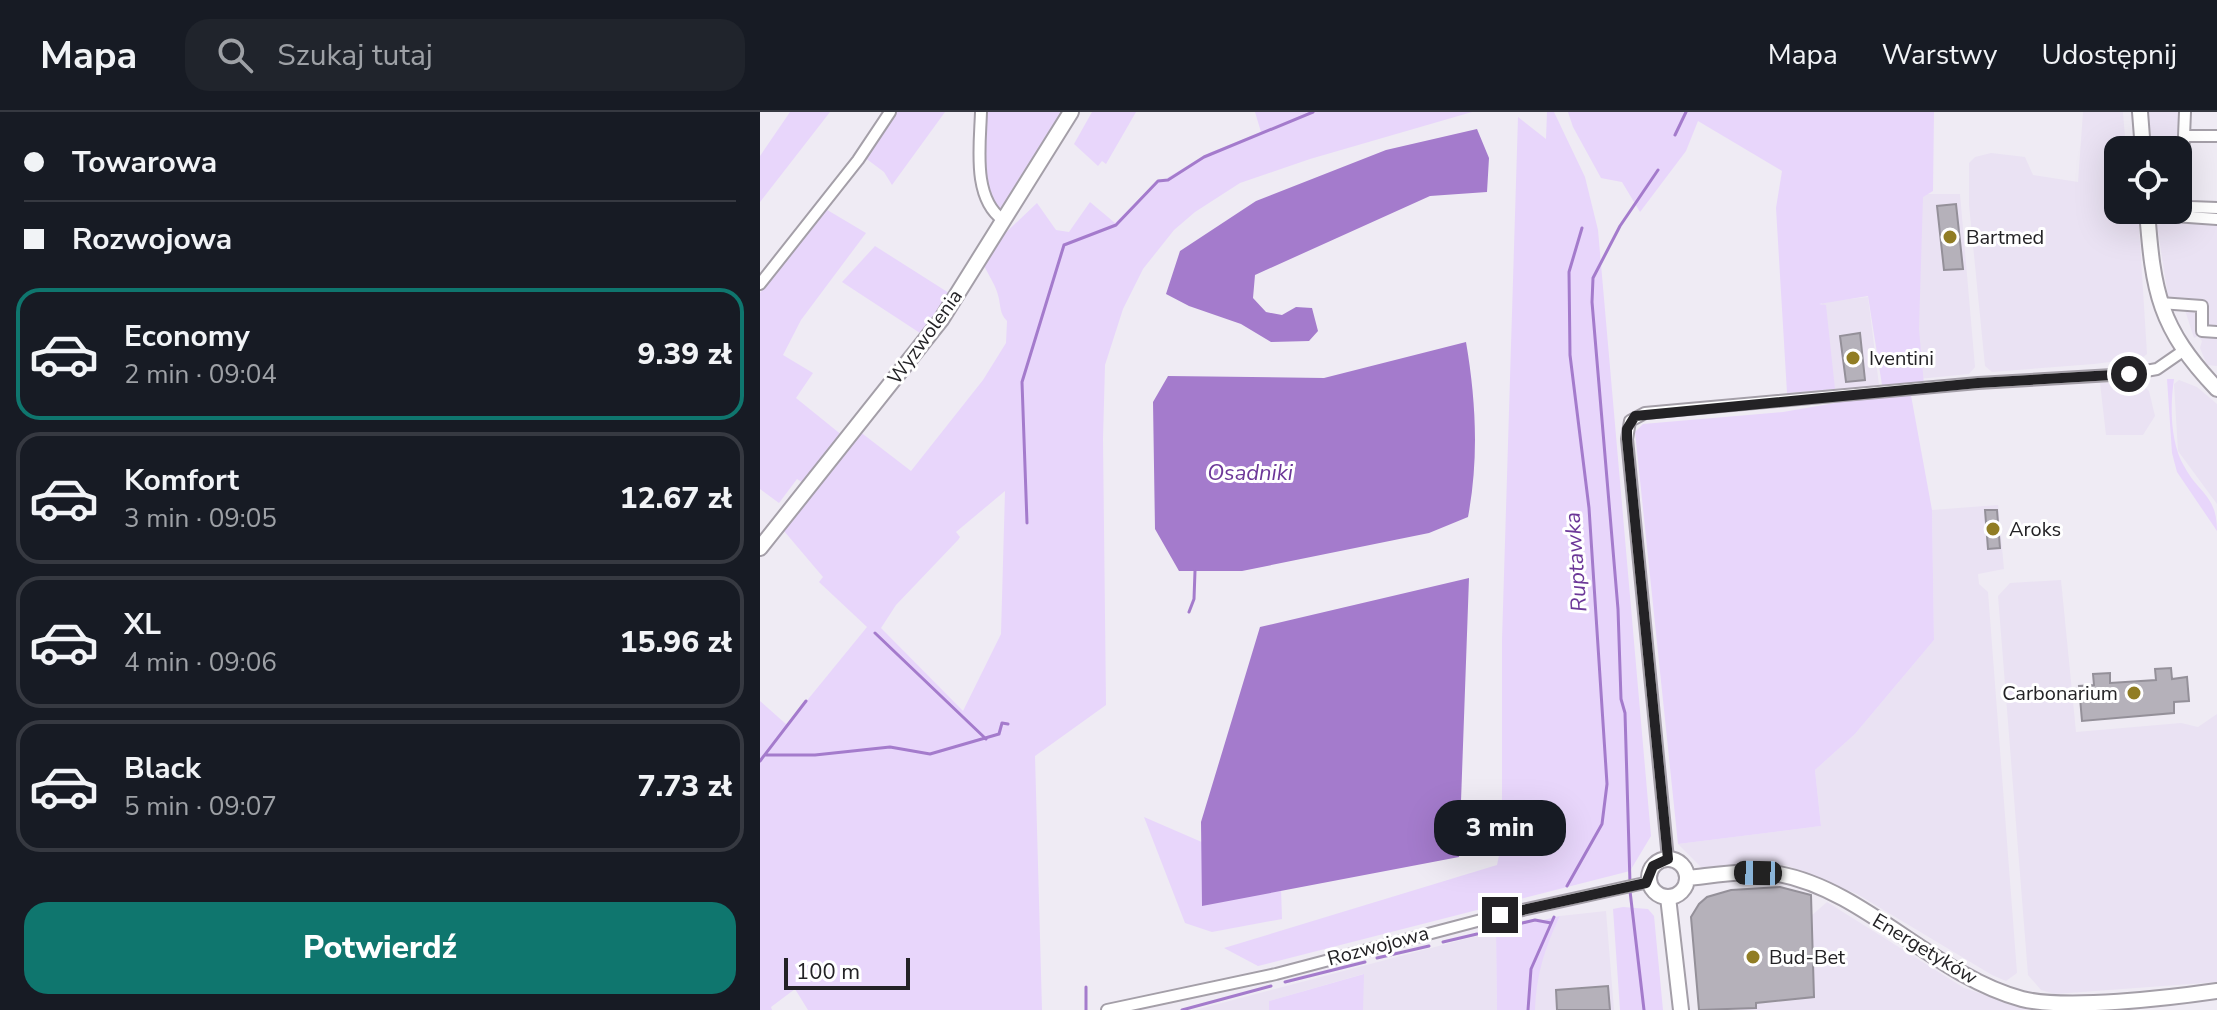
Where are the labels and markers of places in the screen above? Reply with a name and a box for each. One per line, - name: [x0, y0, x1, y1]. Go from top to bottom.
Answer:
- place label: Bartmed: [1966, 224, 2044, 251]
- marker: Bartmed: [1941, 228, 1959, 246]
- place label: Iventini: [1869, 345, 1934, 372]
- marker: Iventini: [1844, 349, 1862, 367]
- place label: Aroks: [2009, 516, 2061, 543]
- marker: Aroks: [1984, 520, 2002, 538]
- place label: Carbonarium: [2002, 680, 2118, 707]
- marker: Carbonarium: [2125, 684, 2143, 702]
- place label: Bud-Bet: [1769, 944, 1846, 971]
- marker: Bud-Bet: [1744, 948, 1762, 966]

